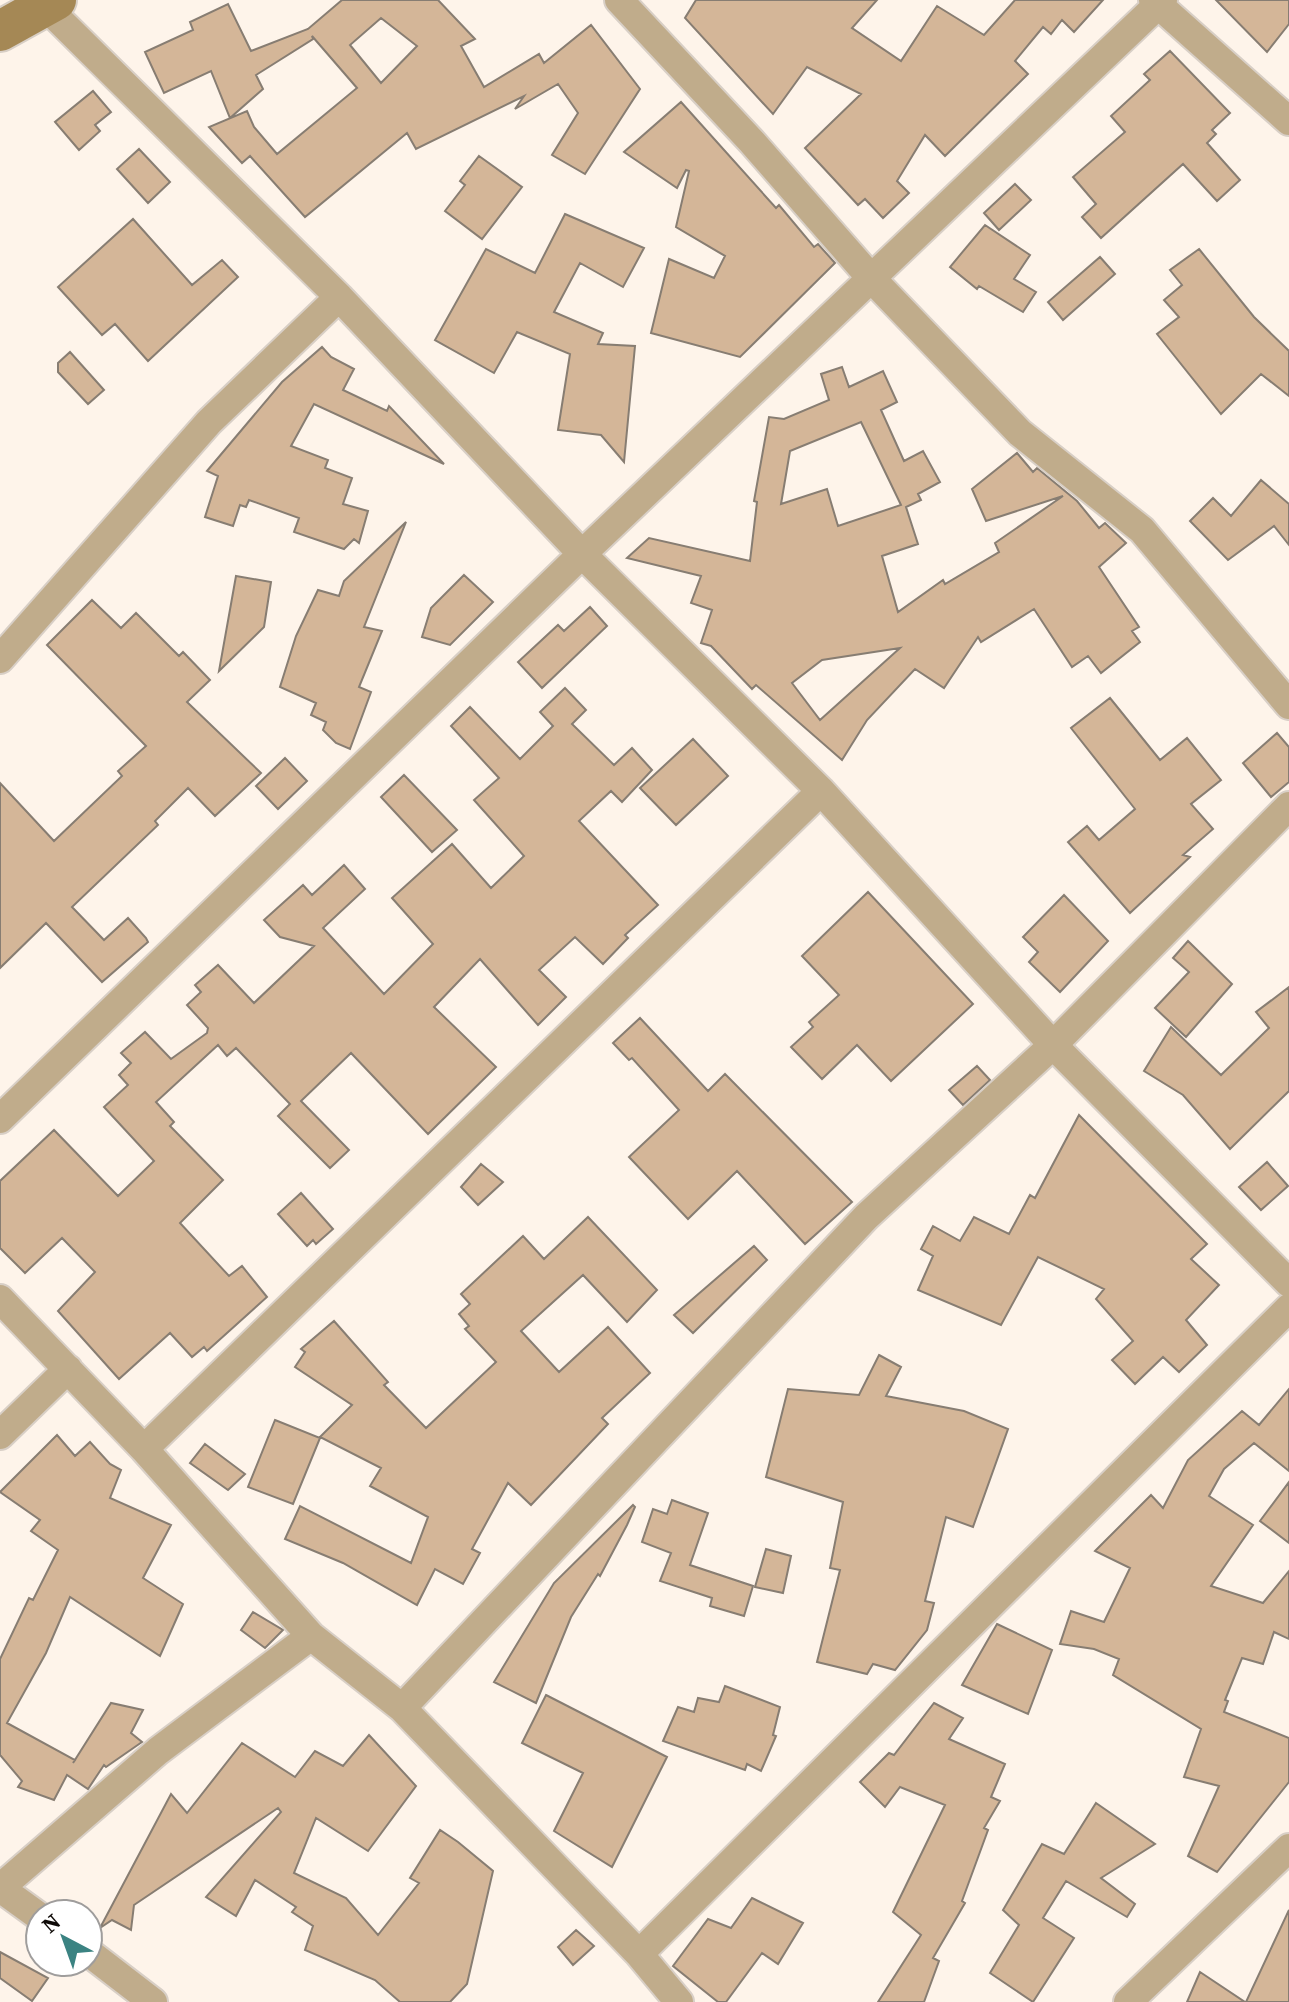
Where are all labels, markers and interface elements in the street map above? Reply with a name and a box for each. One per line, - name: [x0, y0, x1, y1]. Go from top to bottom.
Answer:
- north arrow: [24, 1898, 104, 1978]
- text: N: [35, 1906, 67, 1939]

